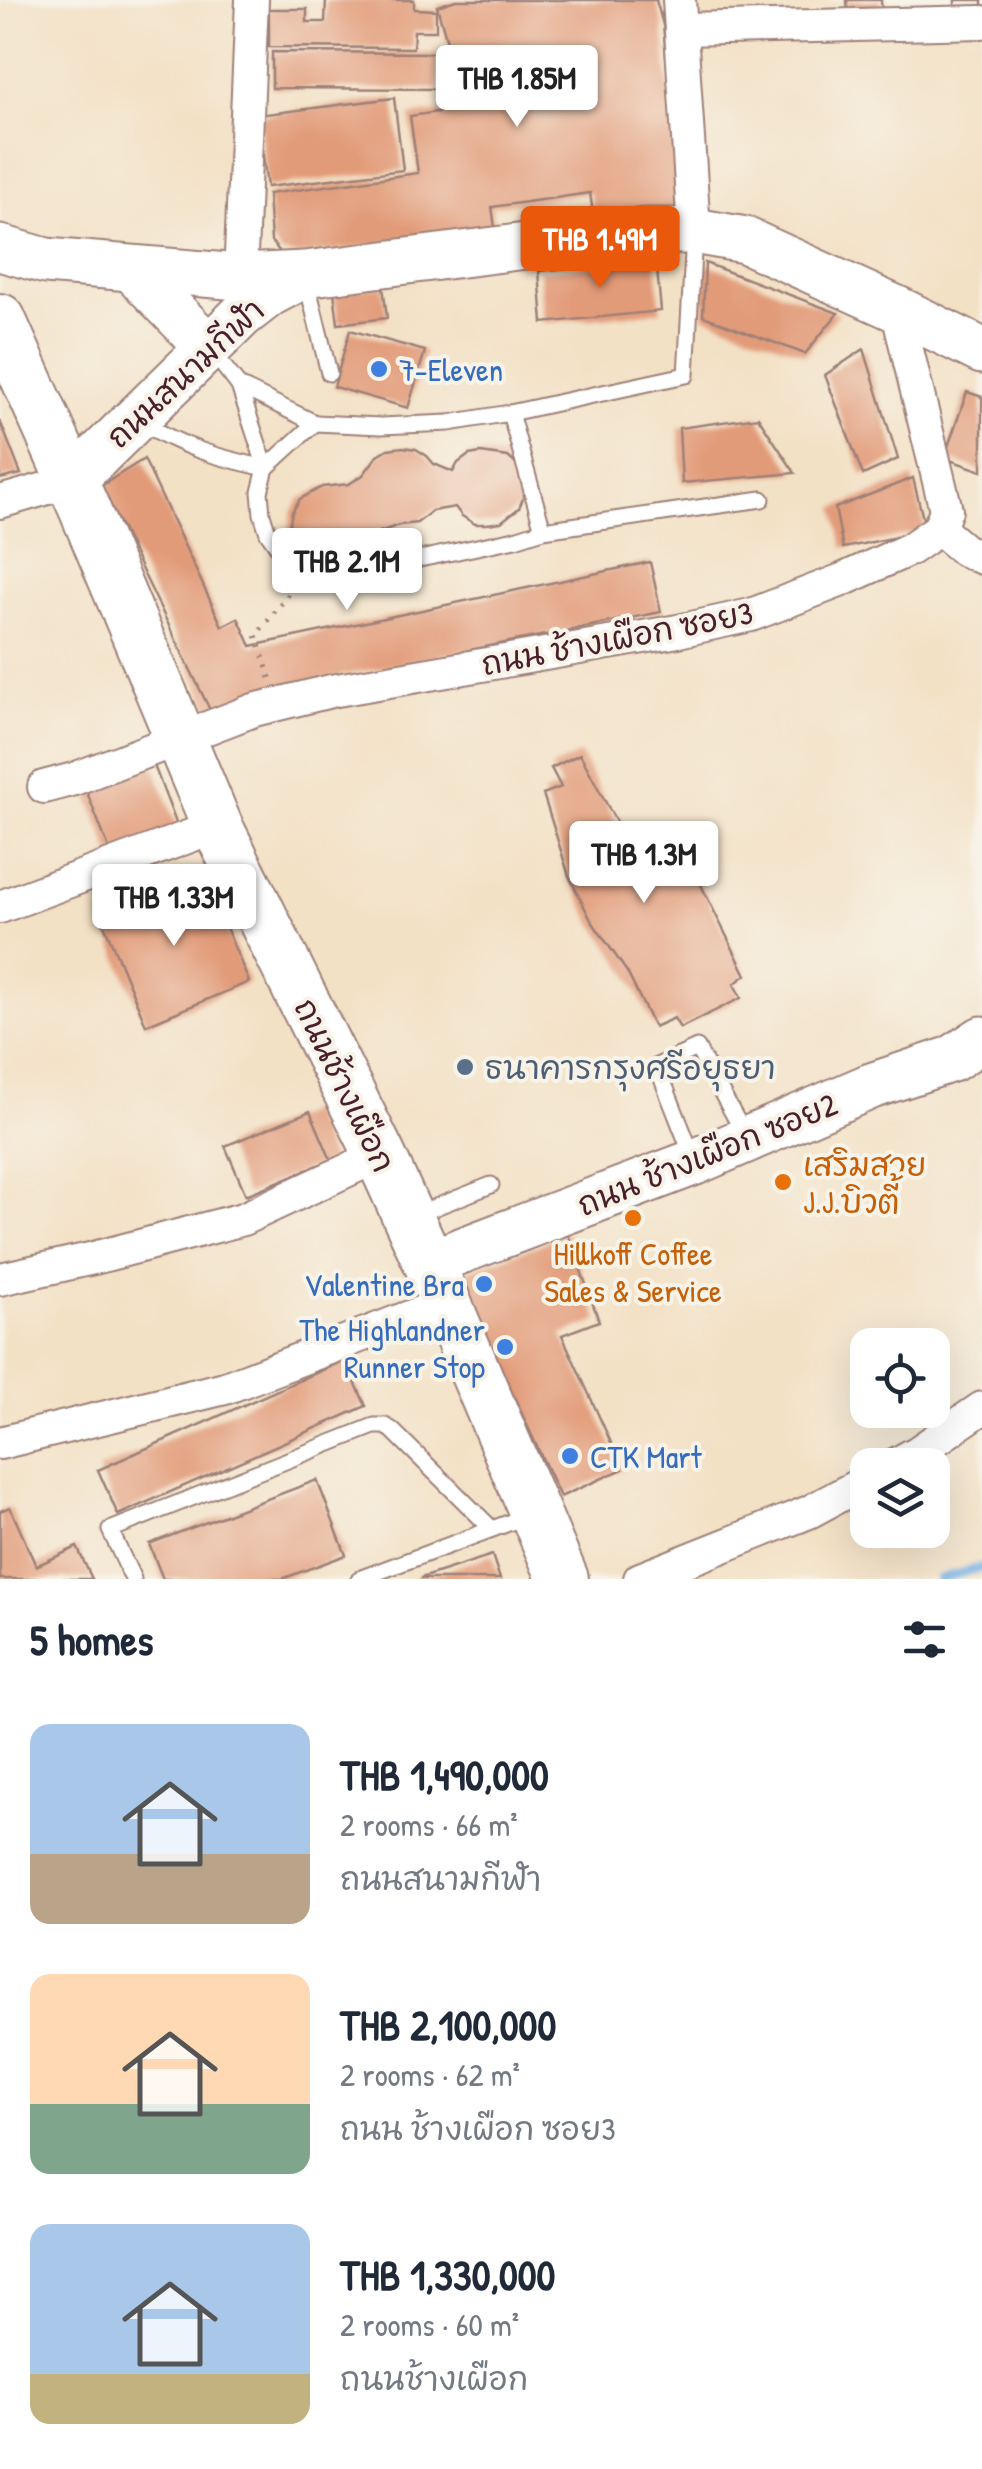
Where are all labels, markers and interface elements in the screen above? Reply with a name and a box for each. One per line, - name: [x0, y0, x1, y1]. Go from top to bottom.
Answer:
- pin: THB 1.85M: [403, 45, 631, 130]
- text: THB 1.85M: [458, 56, 576, 99]
- pin: THB 1.49M: [486, 206, 714, 291]
- text: THB 1.49M: [543, 217, 657, 260]
- street label: ถนนสนามกีฬา: [97, 289, 273, 457]
- place label: 7-Eleven: [399, 348, 503, 391]
- marker: 7-Eleven: [368, 358, 390, 380]
- pin: THB 2.1M: [244, 528, 450, 613]
- text: THB 2.1M: [294, 539, 400, 582]
- street label: ถนน ช้างเผือก ซอย3: [478, 591, 756, 685]
- pin: THB 1.3M: [541, 821, 747, 906]
- text: THB 1.3M: [591, 832, 697, 875]
- pin: THB 1.33M: [60, 864, 288, 949]
- text: THB 1.33M: [114, 875, 234, 918]
- street label: ถนนช้างเผือก: [284, 991, 406, 1179]
- place label: ธนาคารกรุงศรีอยุธยา: [485, 1046, 776, 1092]
- marker: ธนาคารกรุงศรีอยุธยา: [454, 1056, 476, 1078]
- street label: ถนน ช้างเผือก ซอย2: [571, 1082, 843, 1226]
- place label: เสริมสวย J.J.บิวตี้: [803, 1143, 926, 1223]
- marker: เสริมสวย J.J.บิวตี้: [772, 1171, 794, 1193]
- marker: Hillkoff Coffee Sales & Service: [622, 1207, 644, 1229]
- place label: Hillkoff Coffee Sales & Service: [544, 1232, 722, 1312]
- place label: Valentine Bra: [304, 1263, 464, 1306]
- marker: Valentine Bra: [473, 1273, 495, 1295]
- place label: The Highlandner Runner Stop: [299, 1308, 485, 1388]
- map controls: [850, 1328, 950, 1548]
- button: locate: [850, 1328, 950, 1428]
- marker: The Highlandner Runner Stop: [494, 1336, 516, 1358]
- place label: CTK Mart: [590, 1435, 703, 1478]
- marker: CTK Mart: [559, 1445, 581, 1467]
- button: layers: [850, 1448, 950, 1548]
- text: 5 homes: [30, 1611, 153, 1668]
- icon: filters: [897, 1612, 952, 1667]
- text: THB 1,490,000: [340, 1746, 549, 1803]
- icon: home: [110, 1764, 230, 1884]
- text: 2 rooms · 66 m²: [340, 1803, 518, 1846]
- text: ถนนสนามกีฬา: [340, 1857, 541, 1900]
- text: THB 2,100,000: [340, 1996, 556, 2053]
- icon: home: [110, 2014, 230, 2134]
- text: 2 rooms · 62 m²: [340, 2053, 520, 2096]
- text: ถนน ช้างเผือก ซอย3: [340, 2107, 616, 2150]
- text: THB 1,330,000: [340, 2246, 555, 2303]
- icon: home: [110, 2264, 230, 2384]
- text: 2 rooms · 60 m²: [340, 2303, 519, 2346]
- text: ถนนช้างเผือก: [340, 2357, 528, 2400]

